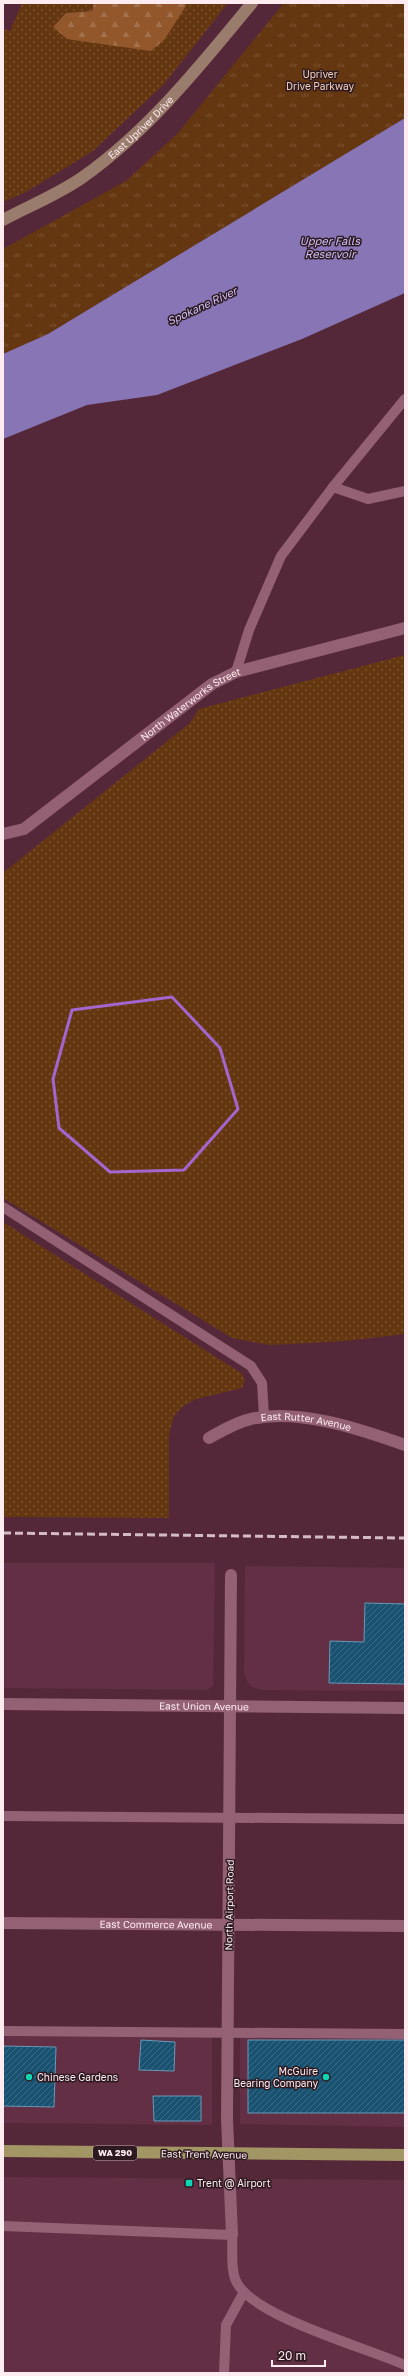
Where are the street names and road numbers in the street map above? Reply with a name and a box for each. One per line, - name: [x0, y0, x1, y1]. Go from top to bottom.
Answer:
- street label: East Upriver Drive: [105, 93, 176, 161]
- street label: North Waterworks Street: [138, 665, 242, 743]
- street label: East Rutter Avenue: [260, 1410, 353, 1433]
- street label: East Union Avenue: [159, 1700, 249, 1712]
- street label: North Airport Road: [222, 1859, 236, 1951]
- street label: East Commerce Avenue: [100, 1918, 213, 1931]
- road number: WA 290: [93, 2146, 137, 2160]
- street label: East Trent Avenue: [161, 2147, 247, 2161]

